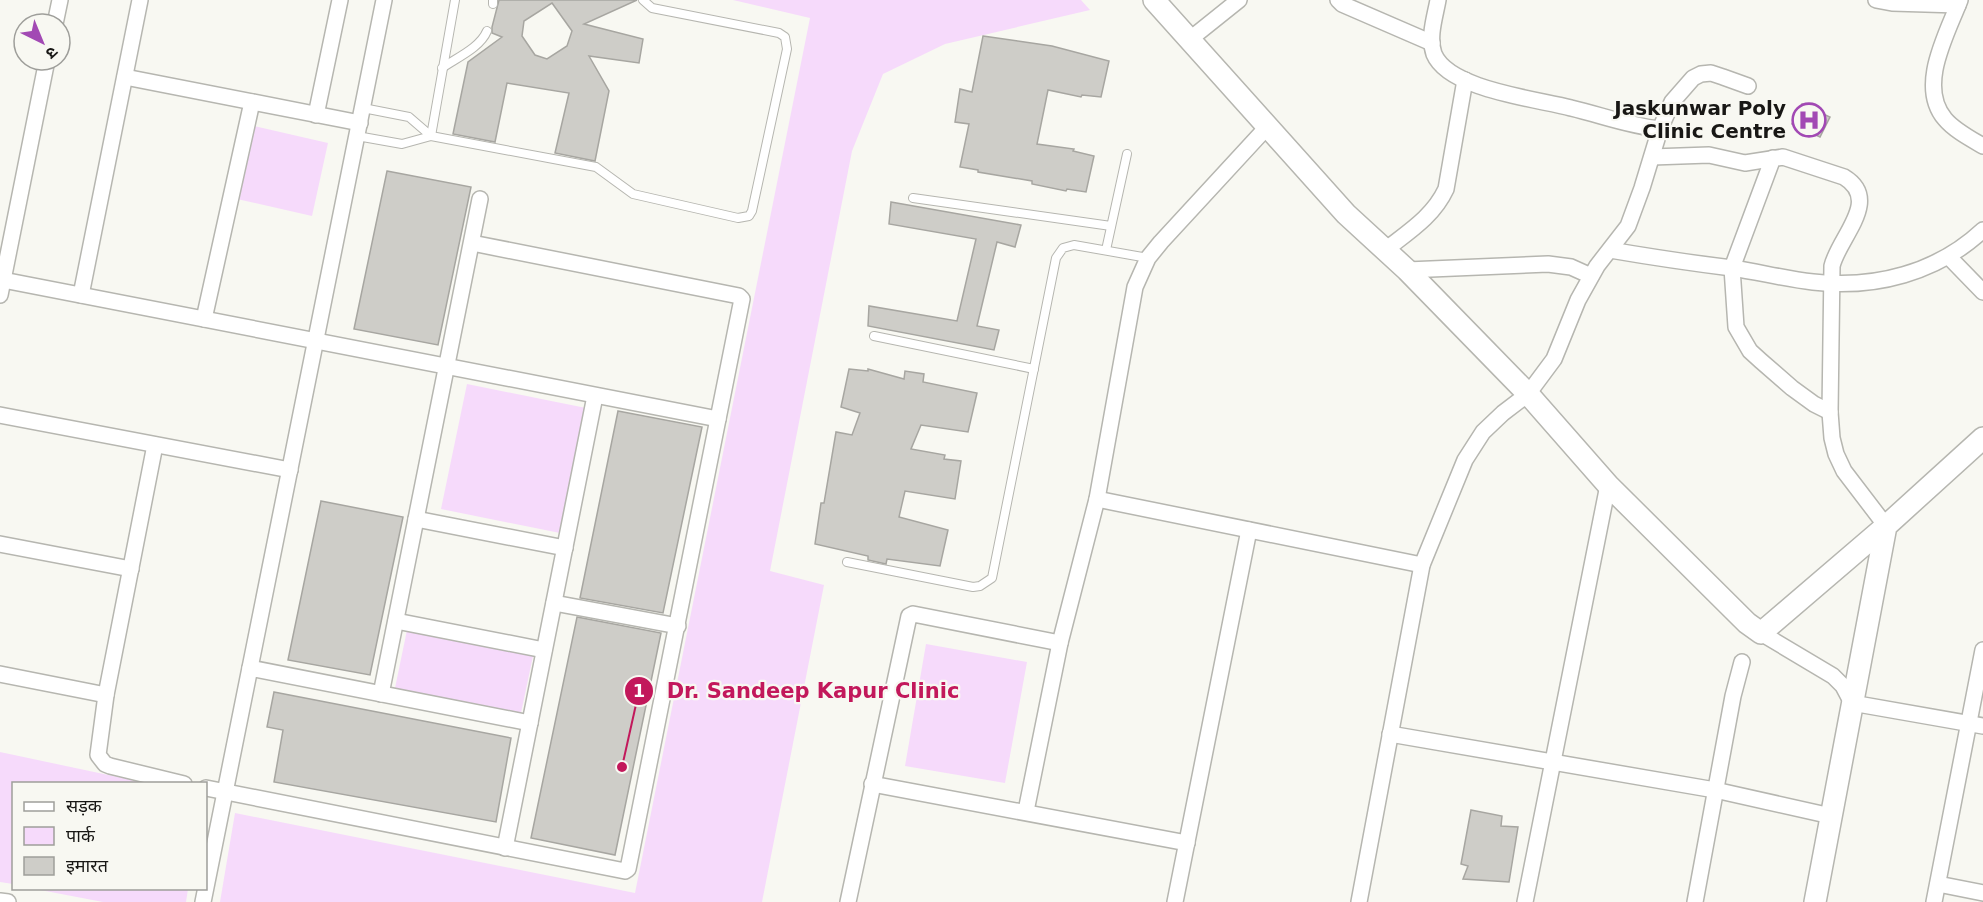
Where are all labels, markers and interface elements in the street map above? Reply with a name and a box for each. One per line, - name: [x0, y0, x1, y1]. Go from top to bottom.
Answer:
- north arrow: [12, 12, 72, 72]
- text: उ: [42, 42, 62, 63]
- place label: Jaskunwar Poly Clinic Centre: [1612, 96, 1786, 143]
- hospital icon: Jaskunwar Poly Clinic Centre: [1791, 102, 1827, 138]
- callout: Dr. Sandeep Kapur Clinic: [624, 672, 971, 711]
- text: Dr. Sandeep Kapur Clinic: [667, 679, 959, 703]
- text: 1: [633, 680, 645, 701]
- legend: [12, 782, 207, 890]
- text: सड़क: [66, 795, 103, 816]
- text: पार्क: [66, 825, 96, 846]
- text: इमारत: [66, 855, 109, 876]

